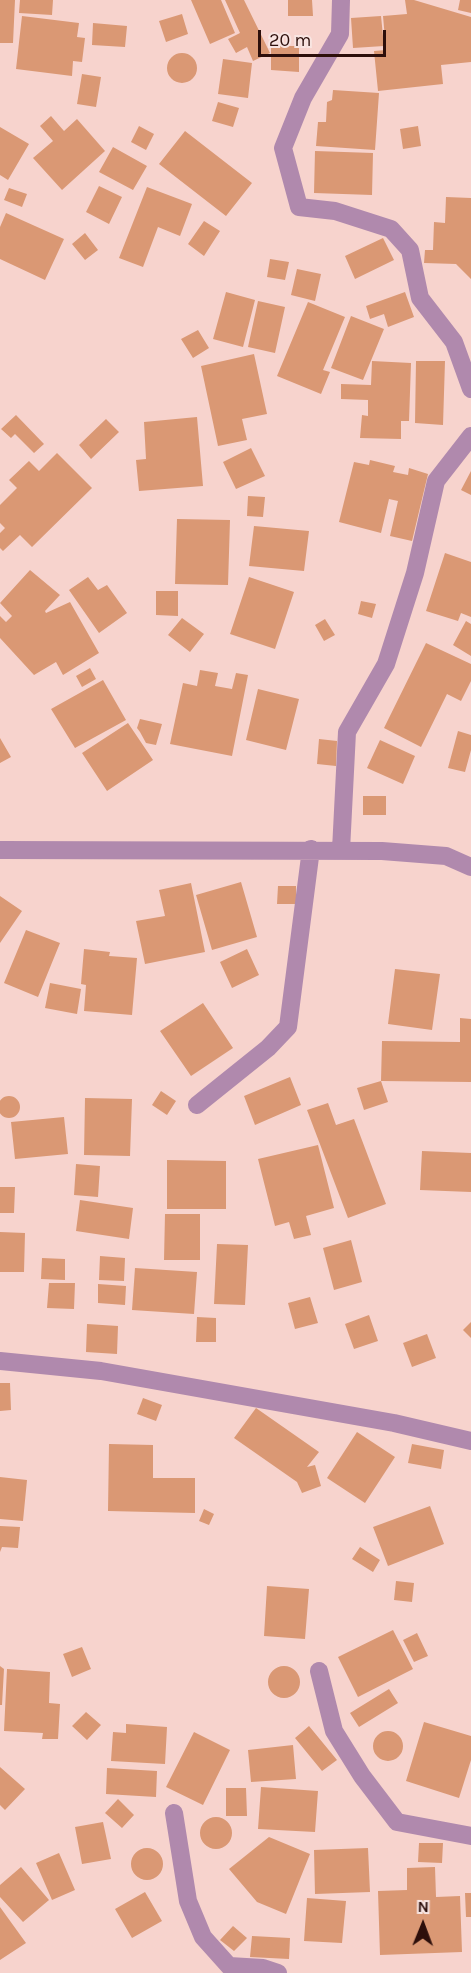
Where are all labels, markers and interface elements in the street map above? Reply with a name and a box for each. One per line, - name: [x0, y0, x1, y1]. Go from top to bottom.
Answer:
- scale bar: [261, 18, 388, 56]
- text: 20 m: [269, 29, 311, 51]
- north arrow: [393, 1895, 453, 1955]
- text: N: [417, 1897, 429, 1916]

